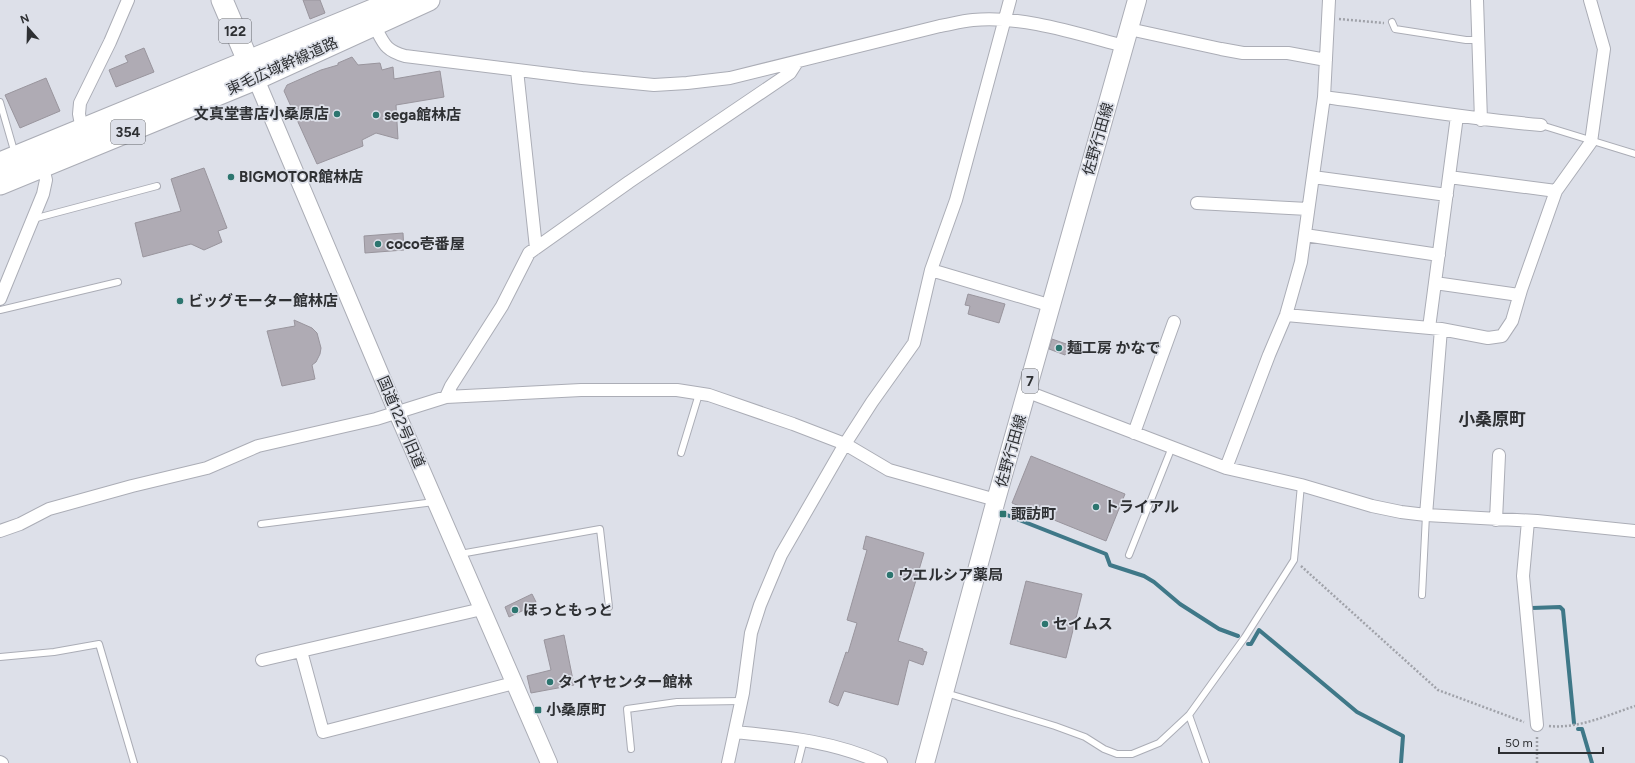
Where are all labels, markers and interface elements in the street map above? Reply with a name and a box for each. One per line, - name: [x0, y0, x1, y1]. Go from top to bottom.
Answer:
- north arrow: [8, 8, 48, 48]
- text: N: [19, 12, 31, 27]
- road number: 122: [219, 19, 251, 43]
- street label: 東毛広域幹線道路: [224, 33, 340, 99]
- street label: 佐野行田線: [1079, 100, 1117, 178]
- place label: 文真堂書店小桑原店: [194, 105, 329, 123]
- place label: sega館林店: [384, 106, 461, 124]
- marker: 文真堂書店小桑原店: [332, 109, 342, 119]
- marker: sega館林店: [371, 110, 381, 120]
- road number: 354: [111, 120, 145, 144]
- place label: BIGMOTOR館林店: [239, 168, 363, 186]
- marker: BIGMOTOR館林店: [226, 172, 236, 182]
- place label: coco壱番屋: [386, 235, 465, 253]
- marker: coco壱番屋: [373, 239, 383, 249]
- place label: ビッグモーター館林店: [188, 292, 338, 310]
- marker: ビッグモーター館林店: [175, 296, 185, 306]
- place label: 麺工房 かなで: [1067, 339, 1161, 357]
- marker: 麺工房 かなで: [1054, 343, 1064, 353]
- road number: 7: [1022, 369, 1038, 393]
- street label: 国道122号旧道: [374, 373, 428, 471]
- district label: 小桑原町: [1458, 409, 1526, 429]
- street label: 佐野行田線: [992, 412, 1030, 490]
- place label: トライアル: [1104, 498, 1179, 516]
- marker: トライアル: [1091, 502, 1101, 512]
- place label: 諏訪町: [1011, 505, 1056, 523]
- marker: 諏訪町: [998, 509, 1008, 519]
- place label: ウエルシア薬局: [898, 566, 1003, 584]
- marker: ウエルシア薬局: [885, 570, 895, 580]
- place label: ほっともっと: [523, 601, 613, 619]
- marker: ほっともっと: [510, 605, 520, 615]
- place label: セイムス: [1053, 615, 1113, 633]
- marker: セイムス: [1040, 619, 1050, 629]
- place label: タイヤセンター館林: [558, 673, 693, 691]
- marker: タイヤセンター館林: [545, 677, 555, 687]
- place label: 小桑原町: [546, 701, 606, 719]
- marker: 小桑原町: [533, 705, 543, 715]
- scale bar: [1499, 729, 1603, 755]
- text: 50 m: [1505, 736, 1533, 750]

